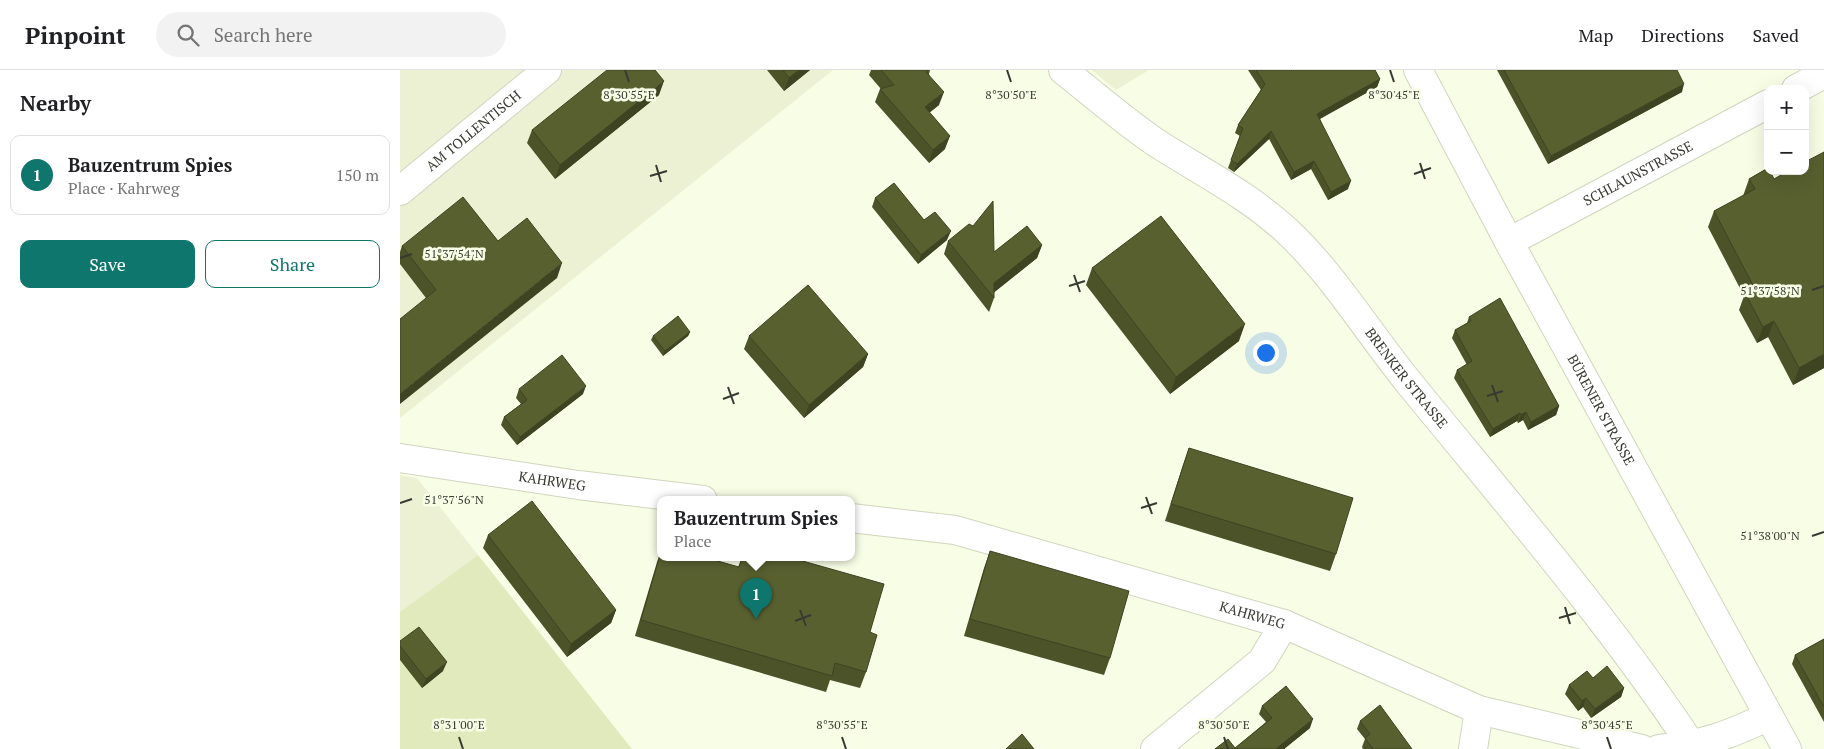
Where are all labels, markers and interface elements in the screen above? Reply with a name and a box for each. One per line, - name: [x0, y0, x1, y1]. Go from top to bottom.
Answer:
- search box: [156, 12, 506, 57]
- text: Pinpoint: [25, 19, 126, 51]
- icon: search: [174, 21, 202, 49]
- text: Search here: [214, 22, 312, 47]
- text: Map: [1578, 23, 1613, 47]
- text: Directions: [1641, 23, 1724, 47]
- text: Saved: [1752, 23, 1799, 47]
- street label: AM TOLLENTISCH: [421, 85, 525, 175]
- map controls: [1764, 85, 1809, 175]
- button: +: [1764, 85, 1809, 130]
- text: 8°30'55"E: [603, 87, 655, 102]
- text: 8°30'50"E: [985, 87, 1037, 102]
- text: 8°30'45"E: [1368, 87, 1420, 102]
- text: Nearby: [20, 89, 91, 117]
- button: −: [1764, 130, 1809, 175]
- street label: SCHLAUNSTRASSE: [1580, 136, 1696, 210]
- text: Bauzentrum Spies: [68, 152, 232, 177]
- text: 1: [32, 164, 42, 186]
- text: 150 m: [336, 164, 379, 186]
- text: Place · Kahrweg: [68, 177, 179, 199]
- button: Save: [20, 240, 195, 288]
- button: Share: [205, 240, 380, 288]
- text: 51°37'54"N: [424, 246, 484, 261]
- text: 51°37'58"N: [1740, 283, 1800, 298]
- street label: BRENKER STRASSE: [1361, 324, 1453, 432]
- your location: [1253, 340, 1279, 366]
- street label: BÜRENER STRASSE: [1563, 351, 1640, 468]
- street label: KAHRWEG: [518, 466, 587, 495]
- text: 51°37'56"N: [424, 492, 484, 507]
- popup: [657, 496, 855, 561]
- text: Bauzentrum Spies: [674, 505, 838, 530]
- text: 51°38'00"N: [1740, 528, 1800, 543]
- text: Place: [674, 530, 712, 552]
- pin: 1: [740, 578, 772, 619]
- street label: KAHRWEG: [1217, 596, 1288, 633]
- text: 8°31'00"E: [433, 717, 485, 732]
- text: 8°30'55"E: [816, 717, 868, 732]
- text: 8°30'50"E: [1198, 717, 1250, 732]
- text: 8°30'45"E: [1581, 717, 1633, 732]

